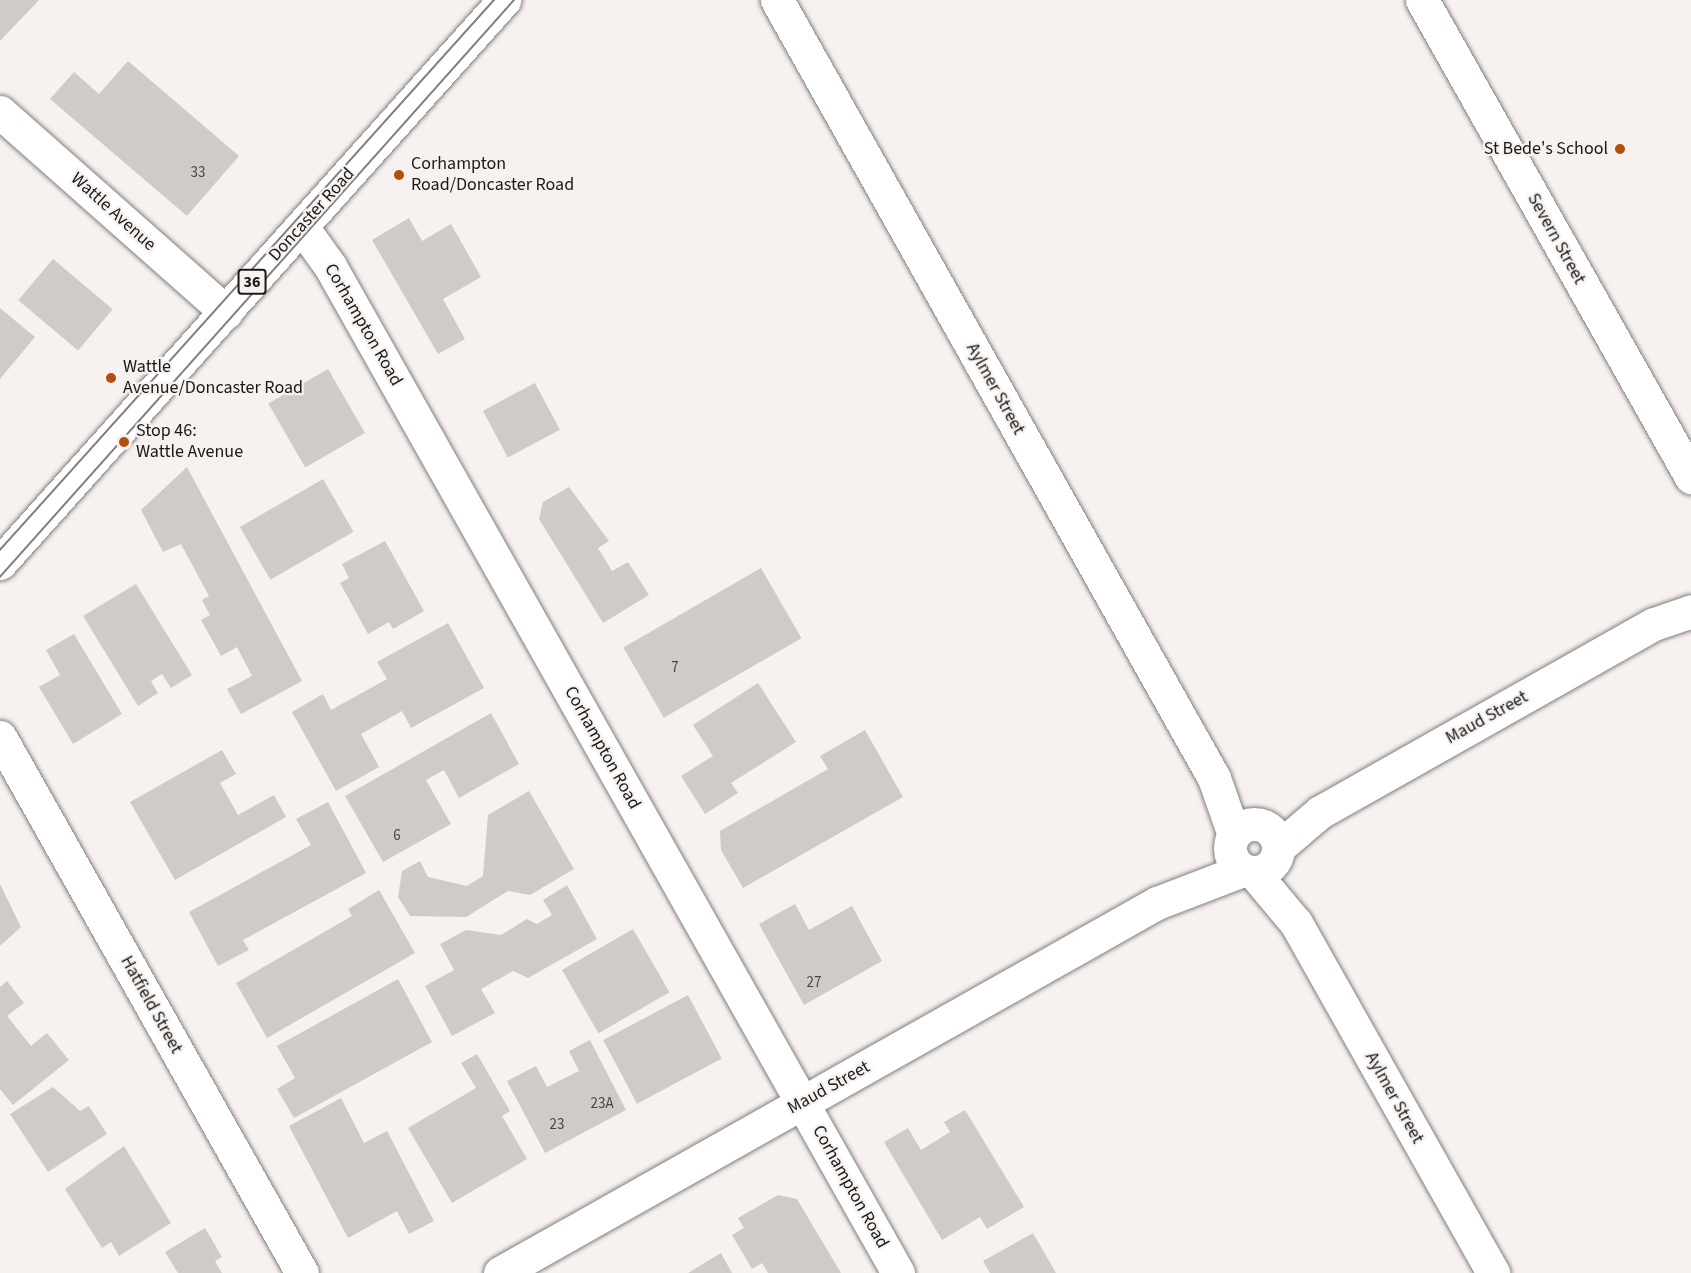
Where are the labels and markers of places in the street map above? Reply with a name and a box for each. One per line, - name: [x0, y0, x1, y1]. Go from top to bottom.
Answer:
- place label: St Bede's School: [1484, 138, 1608, 160]
- marker: St Bede's School: [1613, 142, 1627, 156]
- place label: Corhampton Road/Doncaster Road: [411, 154, 574, 196]
- marker: Corhampton Road/Doncaster Road: [392, 168, 406, 182]
- place label: Wattle Avenue/Doncaster Road: [123, 357, 303, 400]
- marker: Wattle Avenue/Doncaster Road: [104, 371, 118, 385]
- place label: Stop 46: Wattle Avenue: [136, 421, 243, 464]
- marker: Stop 46: Wattle Avenue: [117, 435, 131, 449]

